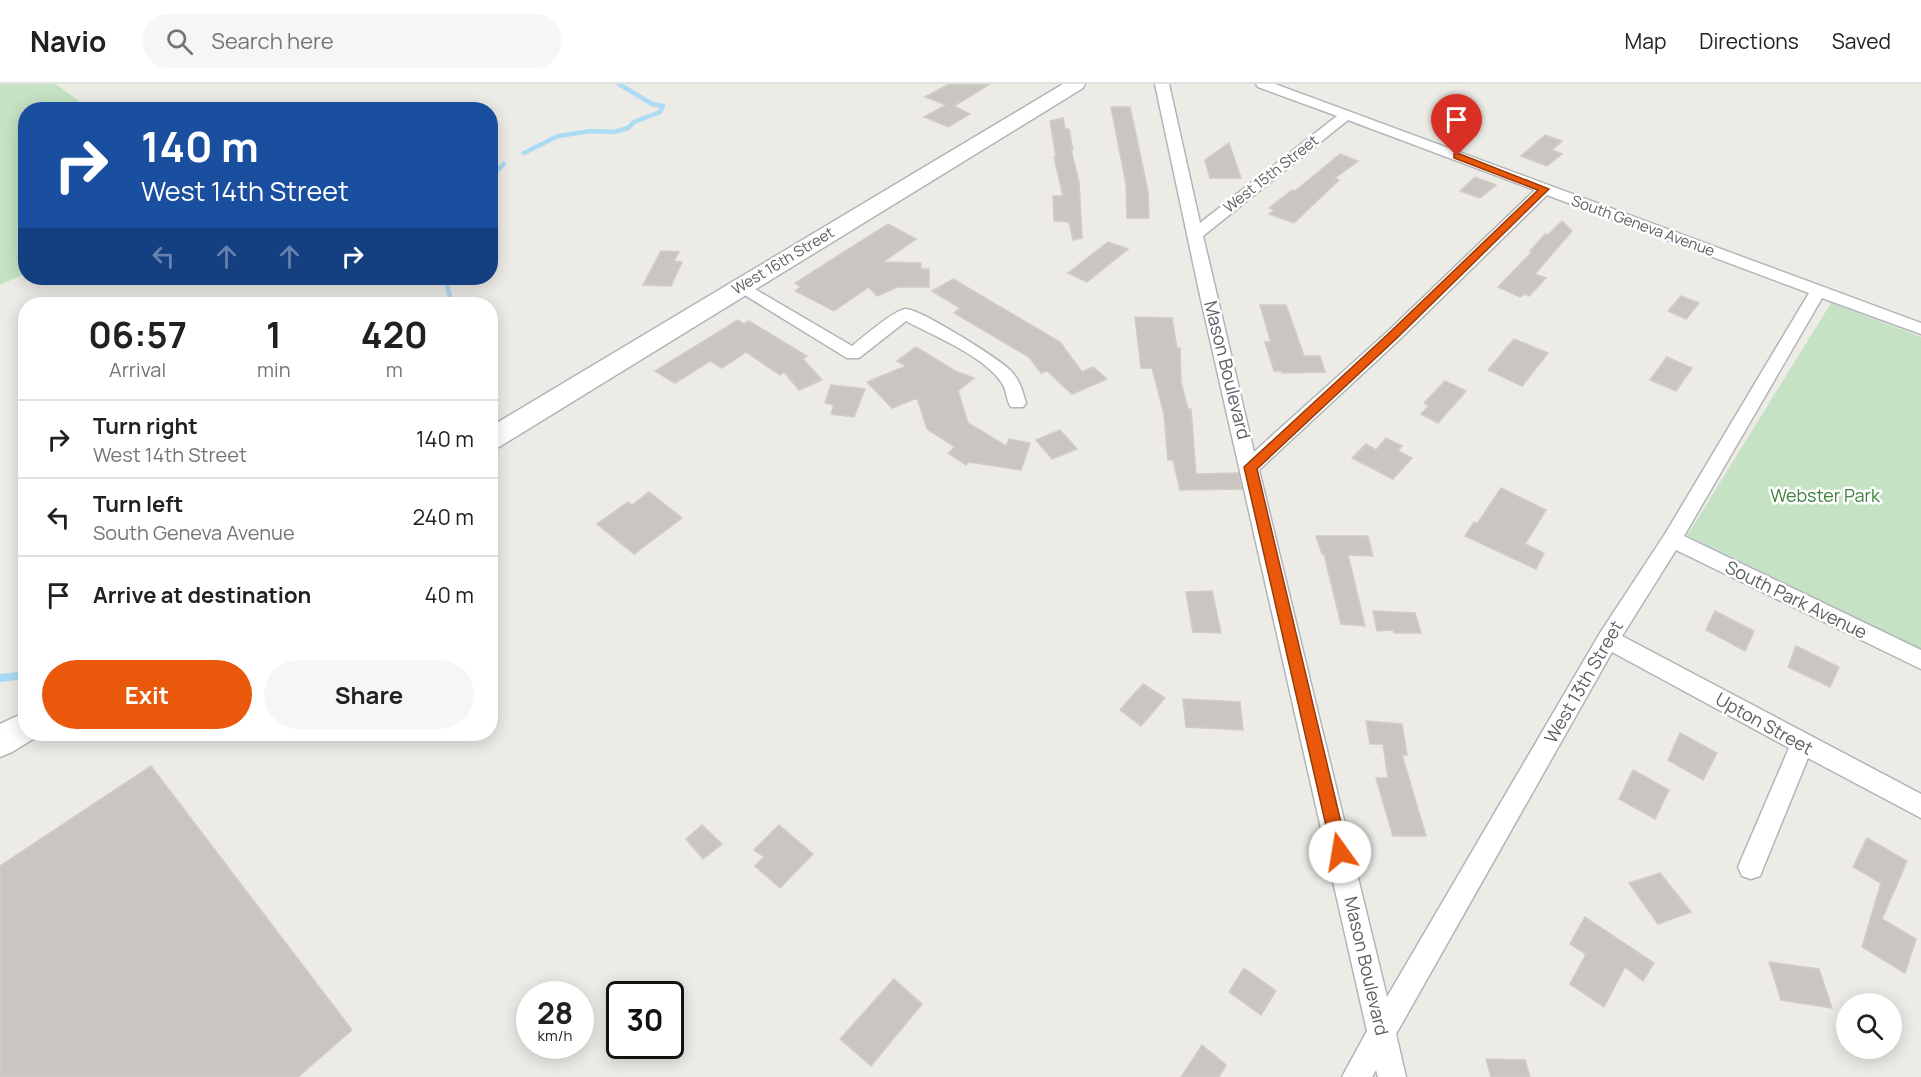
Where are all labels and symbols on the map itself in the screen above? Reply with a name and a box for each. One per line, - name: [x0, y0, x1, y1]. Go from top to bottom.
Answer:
- pin: [1431, 94, 1482, 156]
- street label: West 15th Street: [1219, 130, 1323, 217]
- street label: South Geneva Avenue: [1569, 190, 1718, 261]
- street label: West 16th Street: [728, 222, 838, 299]
- street label: Mason Boulevard: [1199, 298, 1257, 441]
- park label: Webster Park: [1770, 483, 1881, 507]
- street label: South Park Avenue: [1722, 554, 1871, 644]
- street label: West 13th Street: [1538, 616, 1628, 747]
- street label: Upton Street: [1711, 686, 1818, 760]
- position arrow: [1308, 820, 1372, 884]
- street label: Mason Boulevard: [1339, 894, 1395, 1038]
- speed limit sign: 30: [606, 981, 684, 1059]

